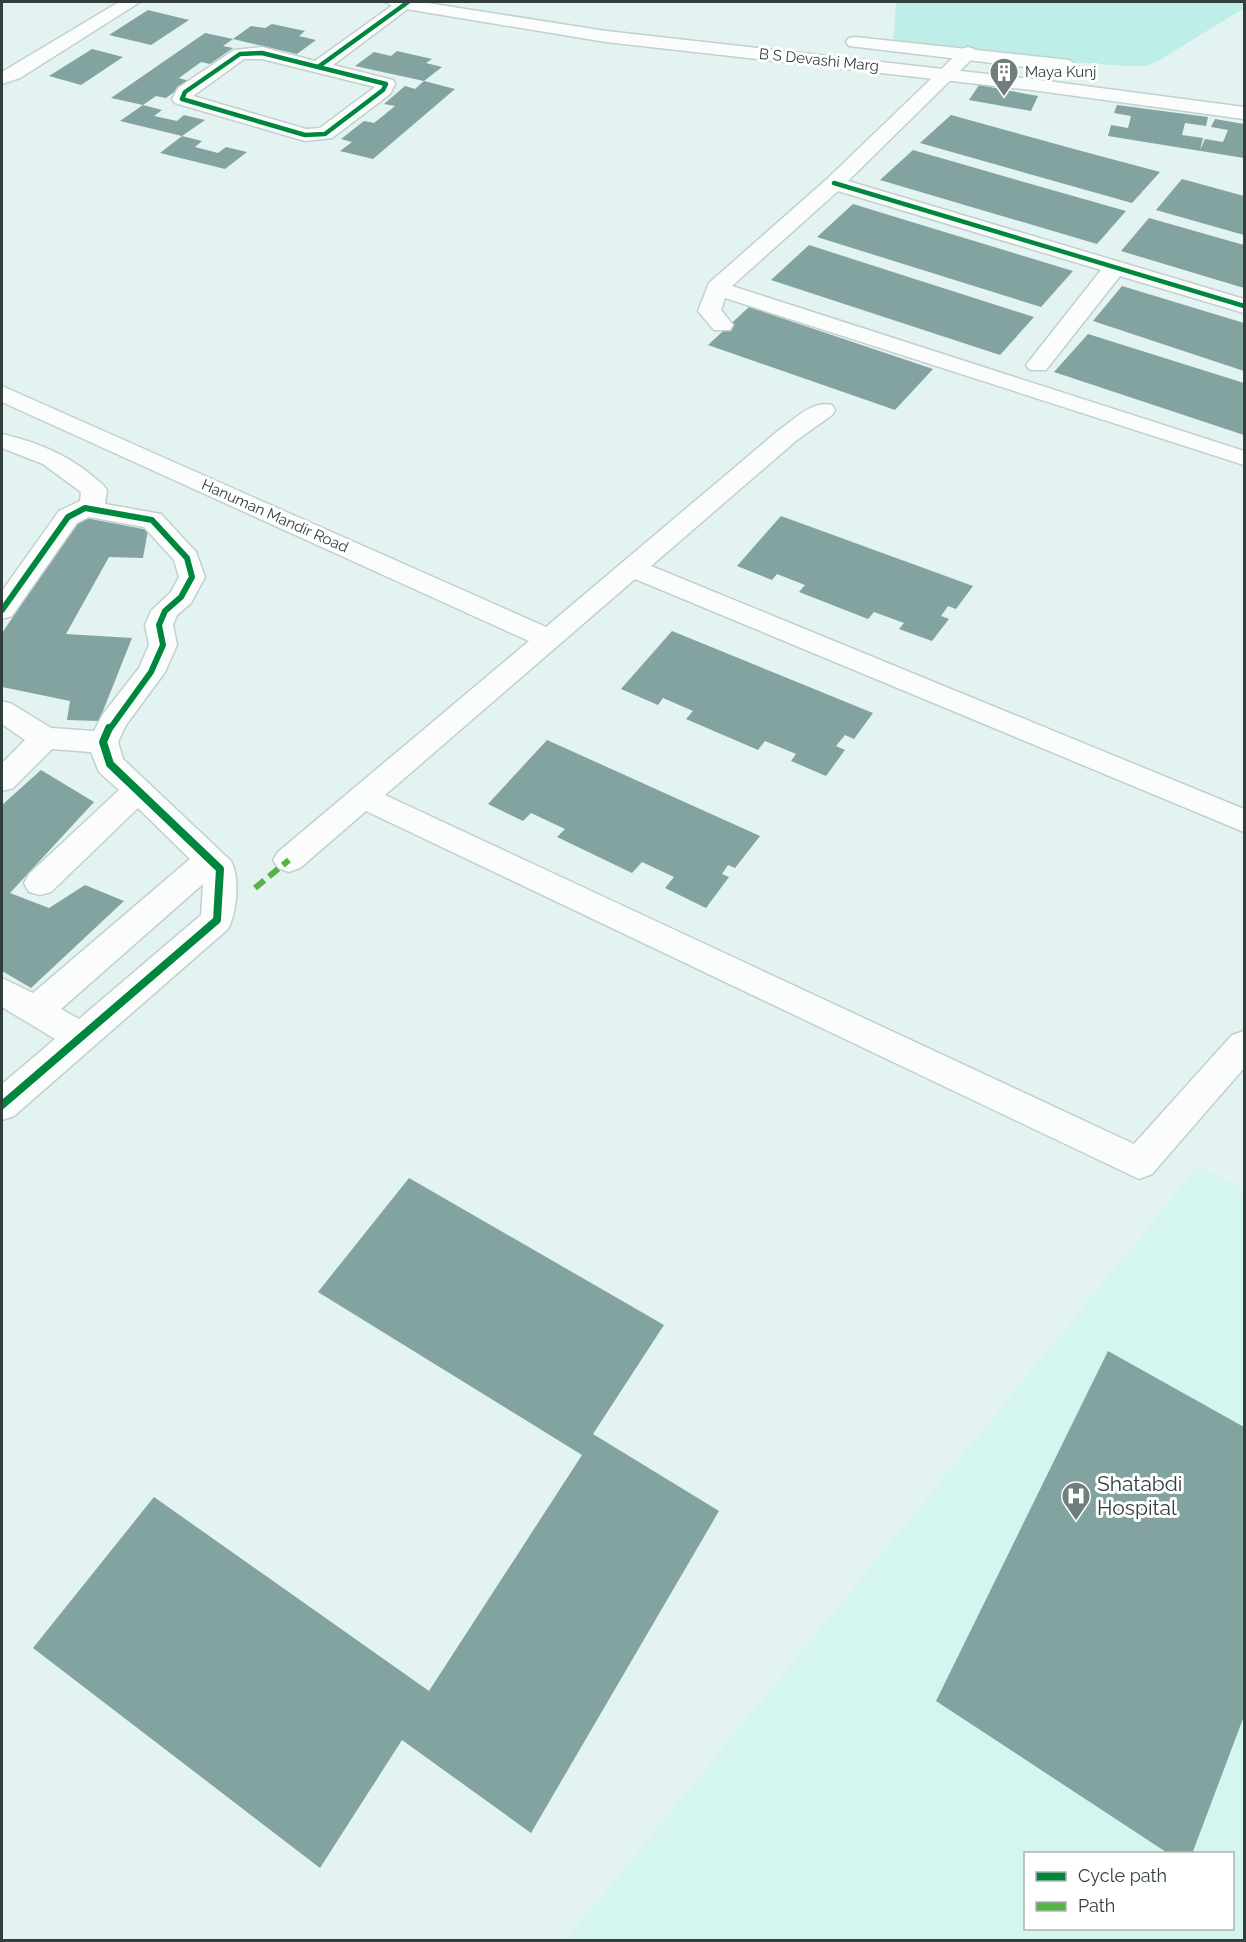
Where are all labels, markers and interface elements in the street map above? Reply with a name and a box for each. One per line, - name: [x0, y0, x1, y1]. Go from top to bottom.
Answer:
- street label: B S Devashi Marg: [758, 45, 880, 75]
- building icon: Maya Kunj: [988, 56, 1020, 98]
- place label: Maya Kunj: [1025, 63, 1096, 81]
- street label: Hanuman Mandir Road: [199, 476, 351, 556]
- place label: Shatabdi Hospital: [1097, 1471, 1182, 1520]
- hospital icon: Shatabdi Hospital: [1060, 1480, 1092, 1522]
- legend: [1024, 1852, 1234, 1930]
- text: Cycle path: [1078, 1865, 1167, 1886]
- text: Path: [1078, 1895, 1115, 1916]

